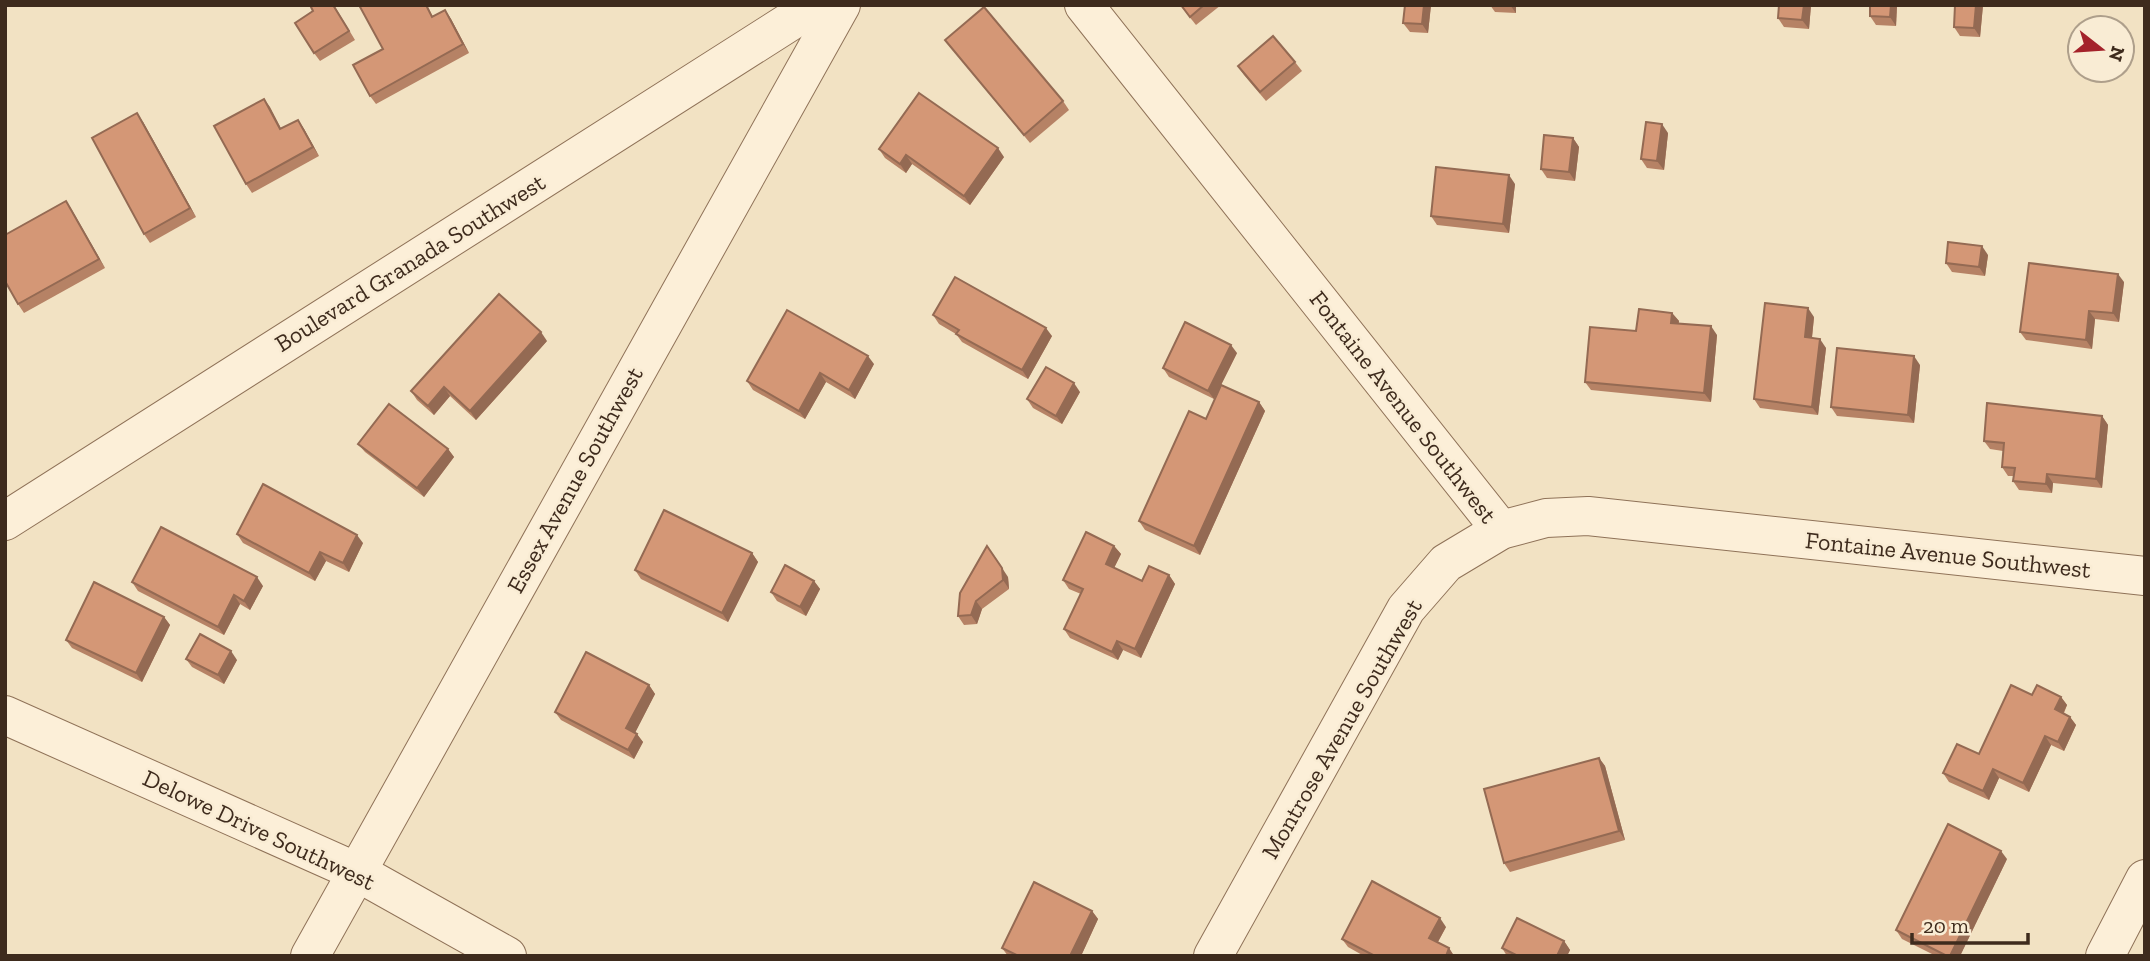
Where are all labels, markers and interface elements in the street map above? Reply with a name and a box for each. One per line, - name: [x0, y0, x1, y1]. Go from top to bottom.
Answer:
- north arrow: [2066, 14, 2136, 84]
- text: N: [2104, 44, 2130, 64]
- street label: Boulevard Granada Southwest: [269, 167, 550, 358]
- street label: Fontaine Avenue Southwest: [1304, 285, 1503, 529]
- street label: Essex Avenue Southwest: [500, 362, 649, 598]
- street label: Fontaine Avenue Southwest: [1804, 525, 2092, 584]
- street label: Montrose Avenue Southwest: [1255, 594, 1428, 864]
- street label: Delowe Drive Southwest: [139, 763, 380, 896]
- scale bar: [1912, 902, 2028, 946]
- text: 20 m: [1923, 913, 1969, 938]

